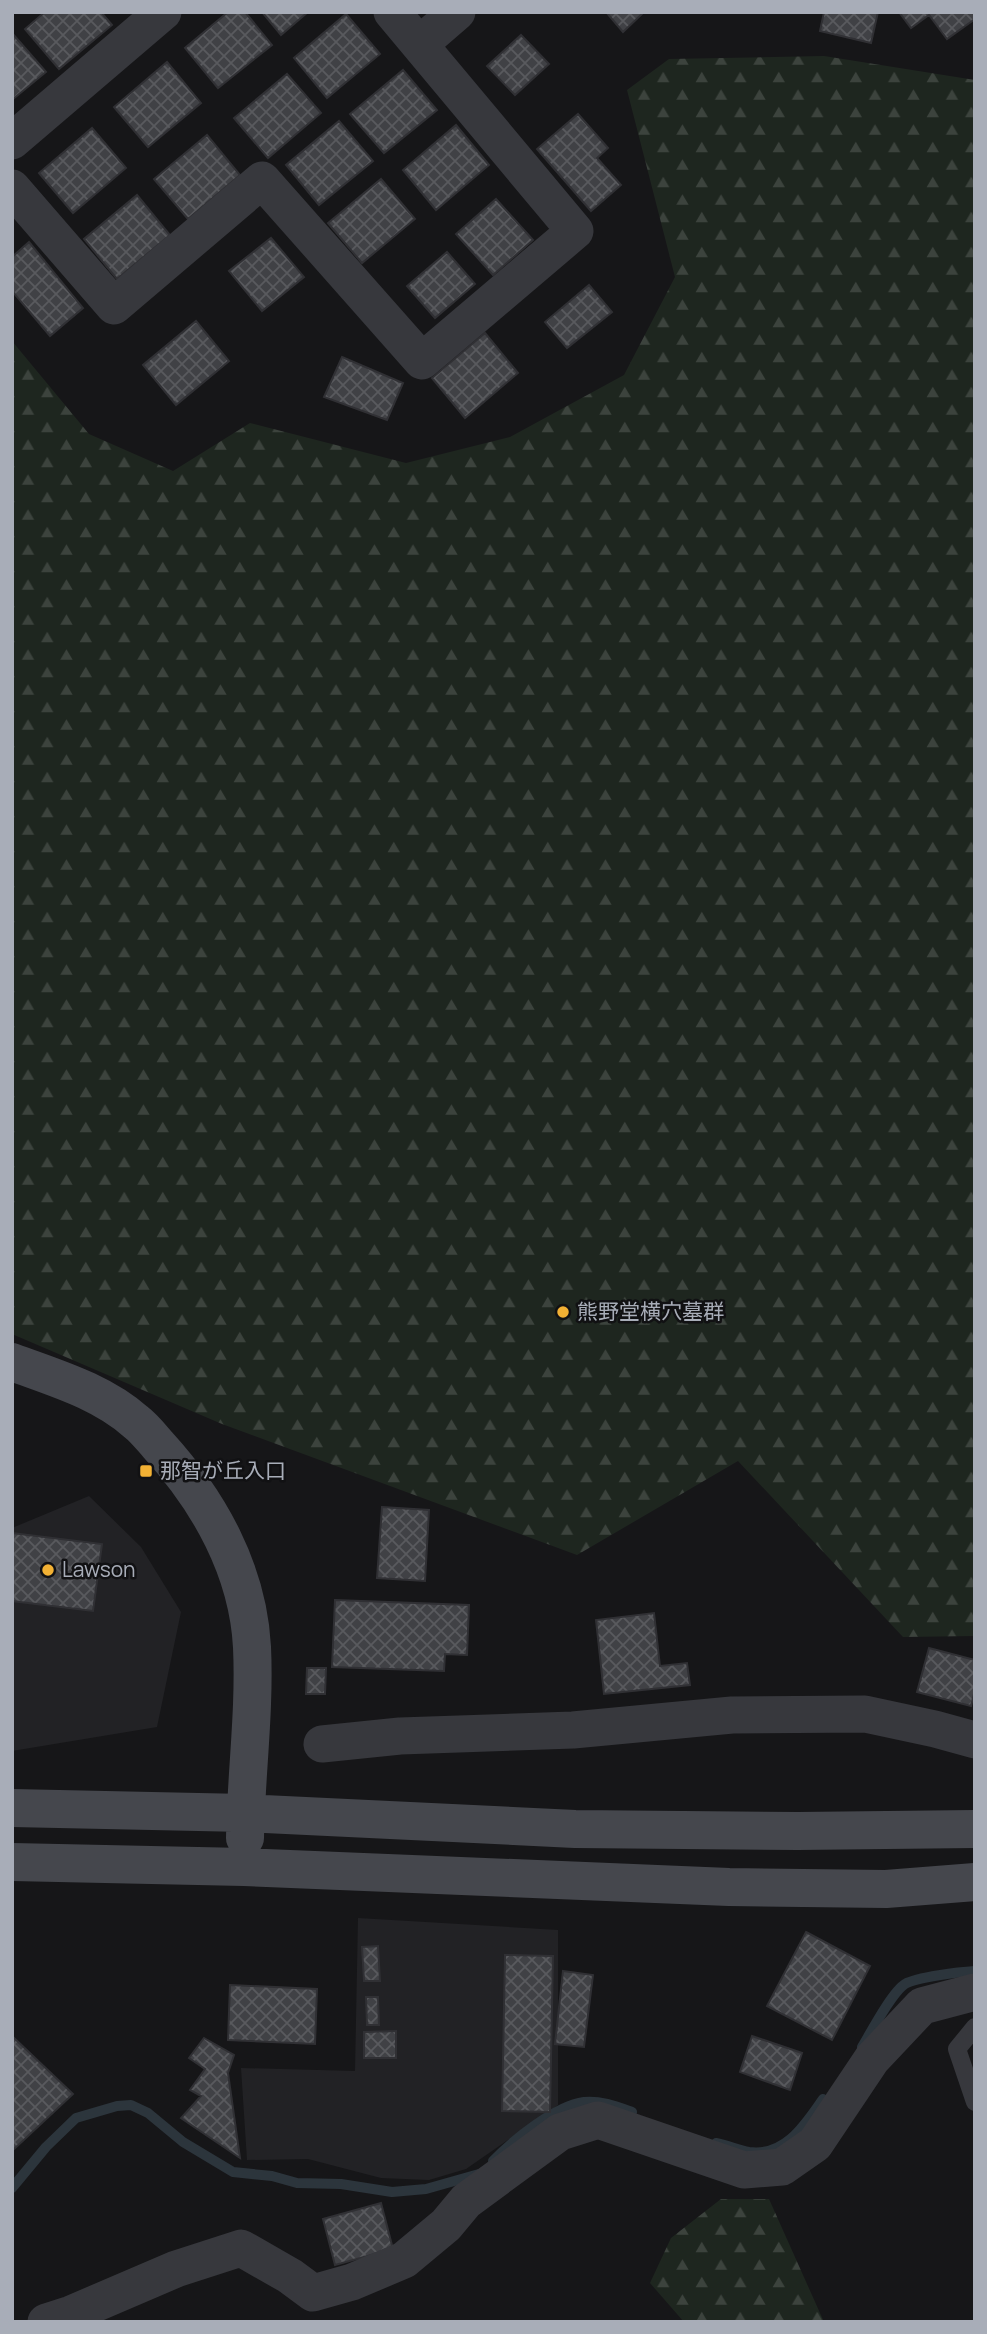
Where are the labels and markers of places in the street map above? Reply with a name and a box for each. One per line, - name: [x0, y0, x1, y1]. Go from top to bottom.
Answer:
- place label: 熊野堂横穴墓群: [577, 1297, 724, 1325]
- marker: 熊野堂横穴墓群: [555, 1304, 571, 1320]
- place label: 那智が丘入口: [160, 1456, 286, 1484]
- marker: 那智が丘入口: [138, 1463, 154, 1479]
- place label: Lawson: [62, 1555, 136, 1583]
- marker: Lawson: [40, 1562, 56, 1578]

